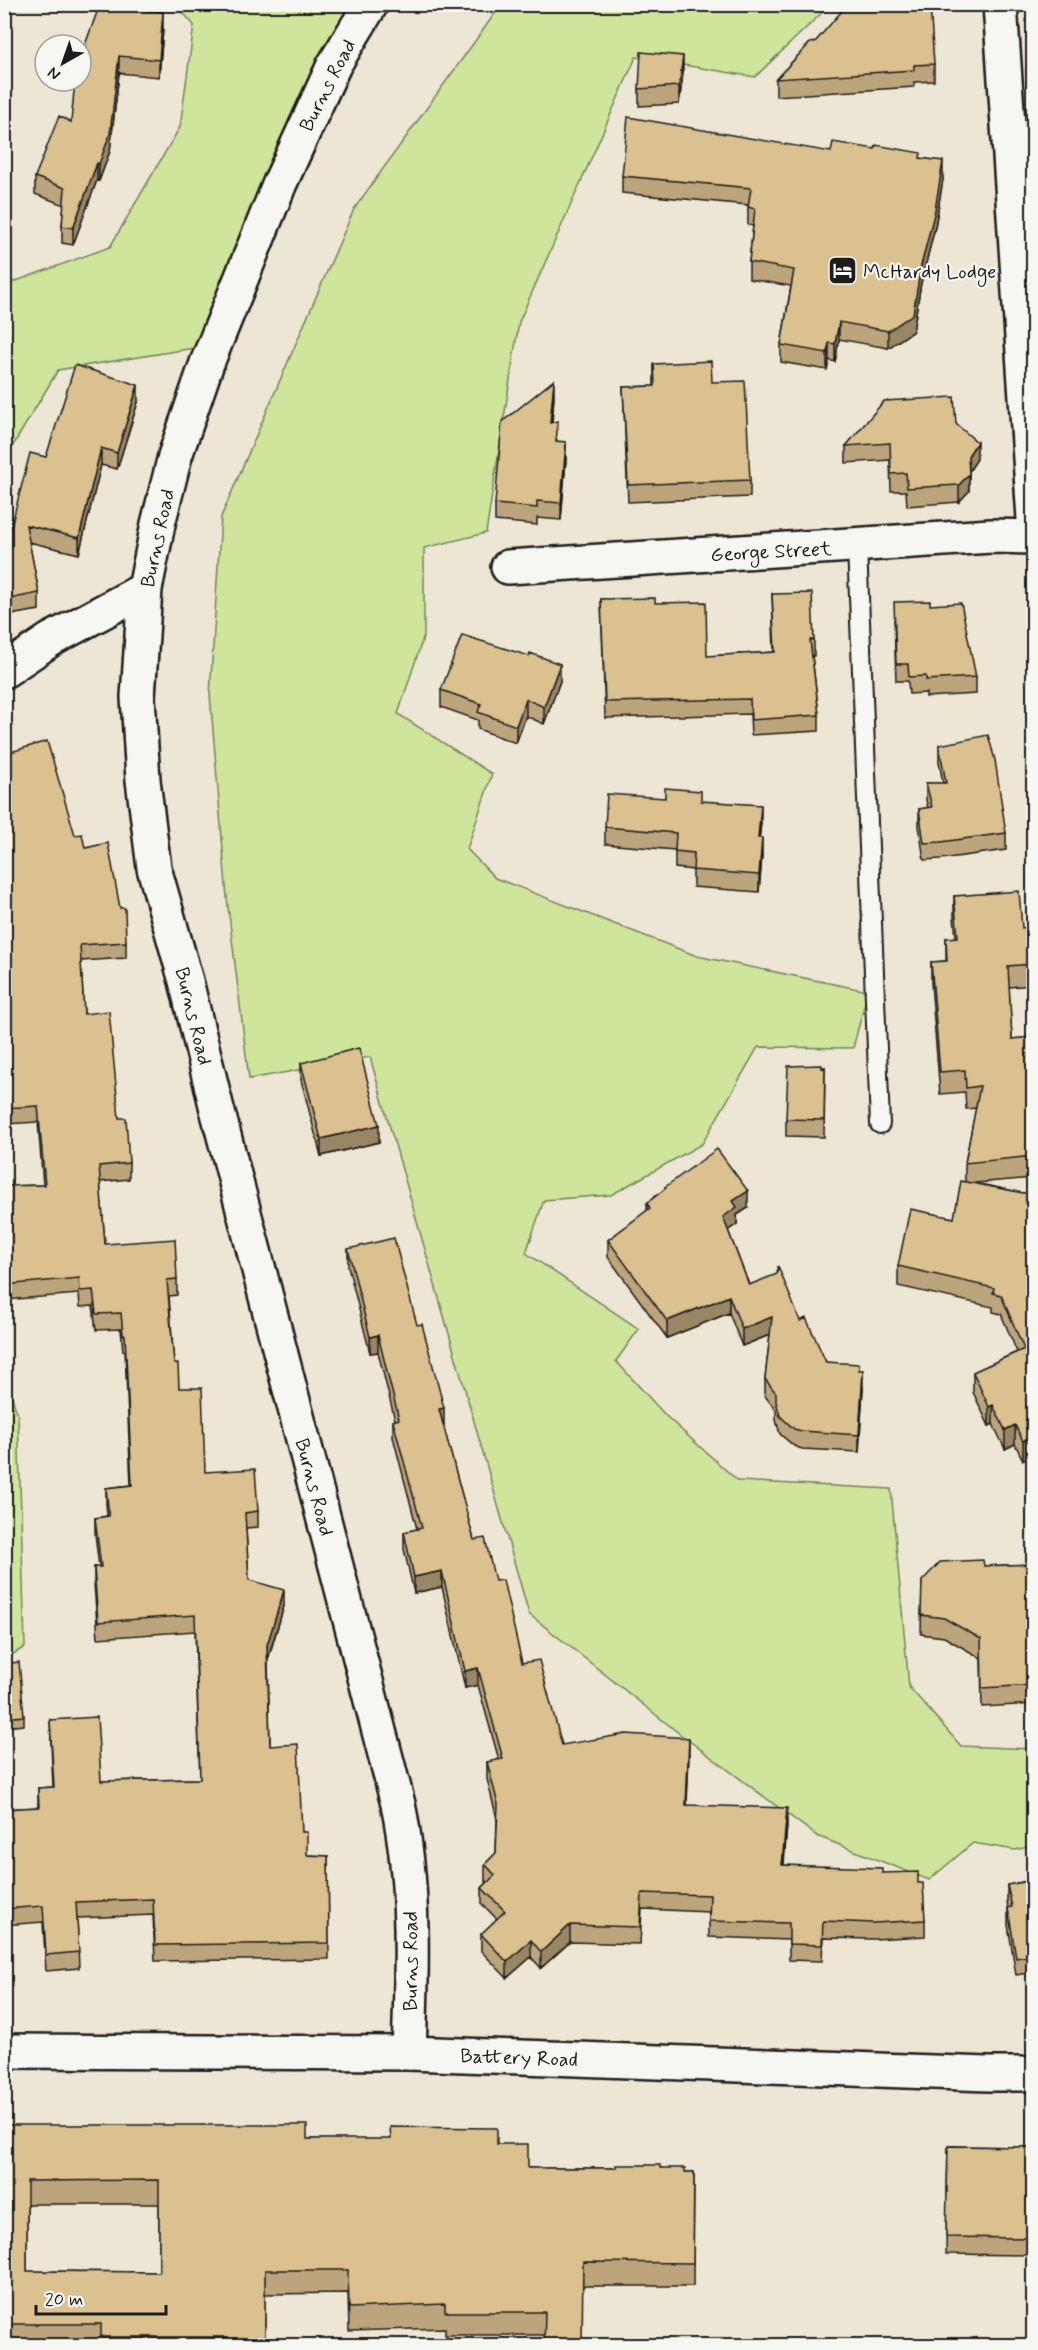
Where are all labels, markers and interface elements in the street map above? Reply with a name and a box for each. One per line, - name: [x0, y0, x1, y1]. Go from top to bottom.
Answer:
- north arrow: [33, 33, 93, 93]
- street label: Burns Road: [294, 35, 363, 136]
- text: N: [43, 62, 65, 85]
- hotel icon: McHardy Lodge: [826, 255, 858, 287]
- place label: McHardy Lodge: [863, 259, 996, 287]
- street label: Burns Road: [135, 487, 182, 590]
- street label: George Street: [710, 536, 833, 570]
- street label: Burns Road: [167, 965, 218, 1068]
- street label: Burns Road: [288, 1436, 340, 1539]
- street label: Burns Road: [398, 1911, 425, 2011]
- street label: Battery Road: [460, 2043, 578, 2074]
- scale bar: [36, 2278, 166, 2316]
- text: 20 m: [45, 2288, 83, 2312]

